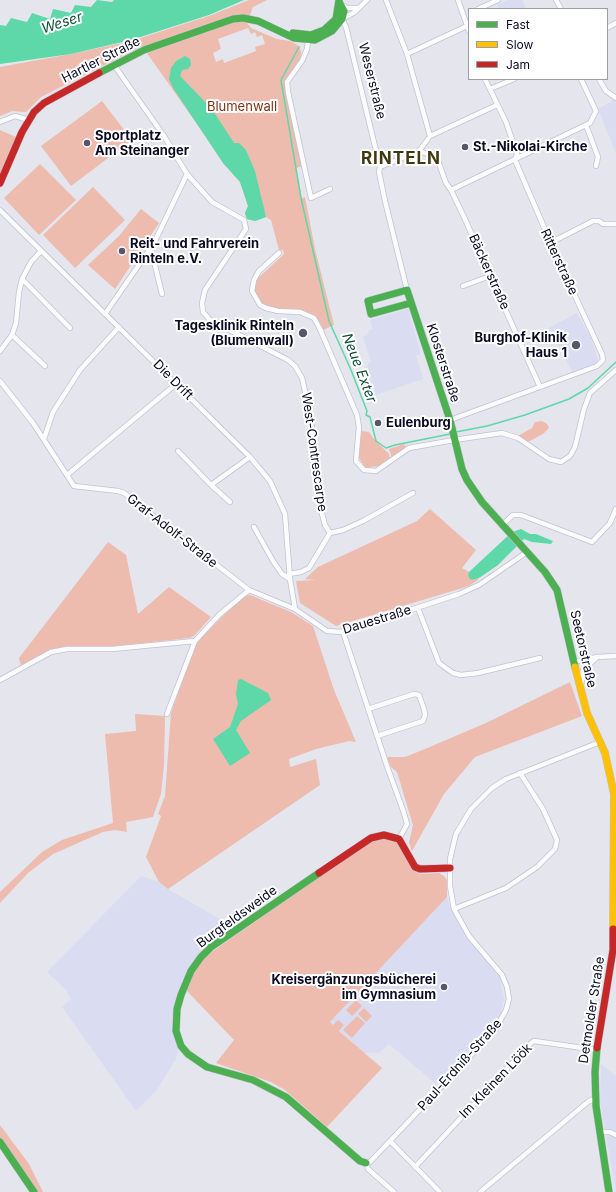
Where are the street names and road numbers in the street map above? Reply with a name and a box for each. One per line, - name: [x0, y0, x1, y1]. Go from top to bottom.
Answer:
- street label: Hartler Straße: [59, 34, 143, 86]
- street label: Weserstraße: [355, 41, 389, 121]
- street label: Ritterstraße: [537, 227, 581, 297]
- street label: Bäckerstraße: [465, 232, 513, 312]
- street label: Klosterstraße: [423, 322, 463, 404]
- street label: Die Drift: [150, 357, 196, 403]
- street label: West-Contrescarpe: [298, 391, 330, 513]
- street label: Graf-Adolf-Straße: [124, 491, 220, 571]
- street label: Dauestraße: [341, 602, 413, 638]
- street label: Seetorstraße: [566, 609, 600, 689]
- street label: Burgfeldsweide: [194, 883, 280, 951]
- street label: Detmolder Straße: [576, 955, 608, 1065]
- street label: Paul-Erdniß-Straße: [415, 1016, 505, 1114]
- street label: Im Kleinen Löök: [456, 1040, 536, 1122]

